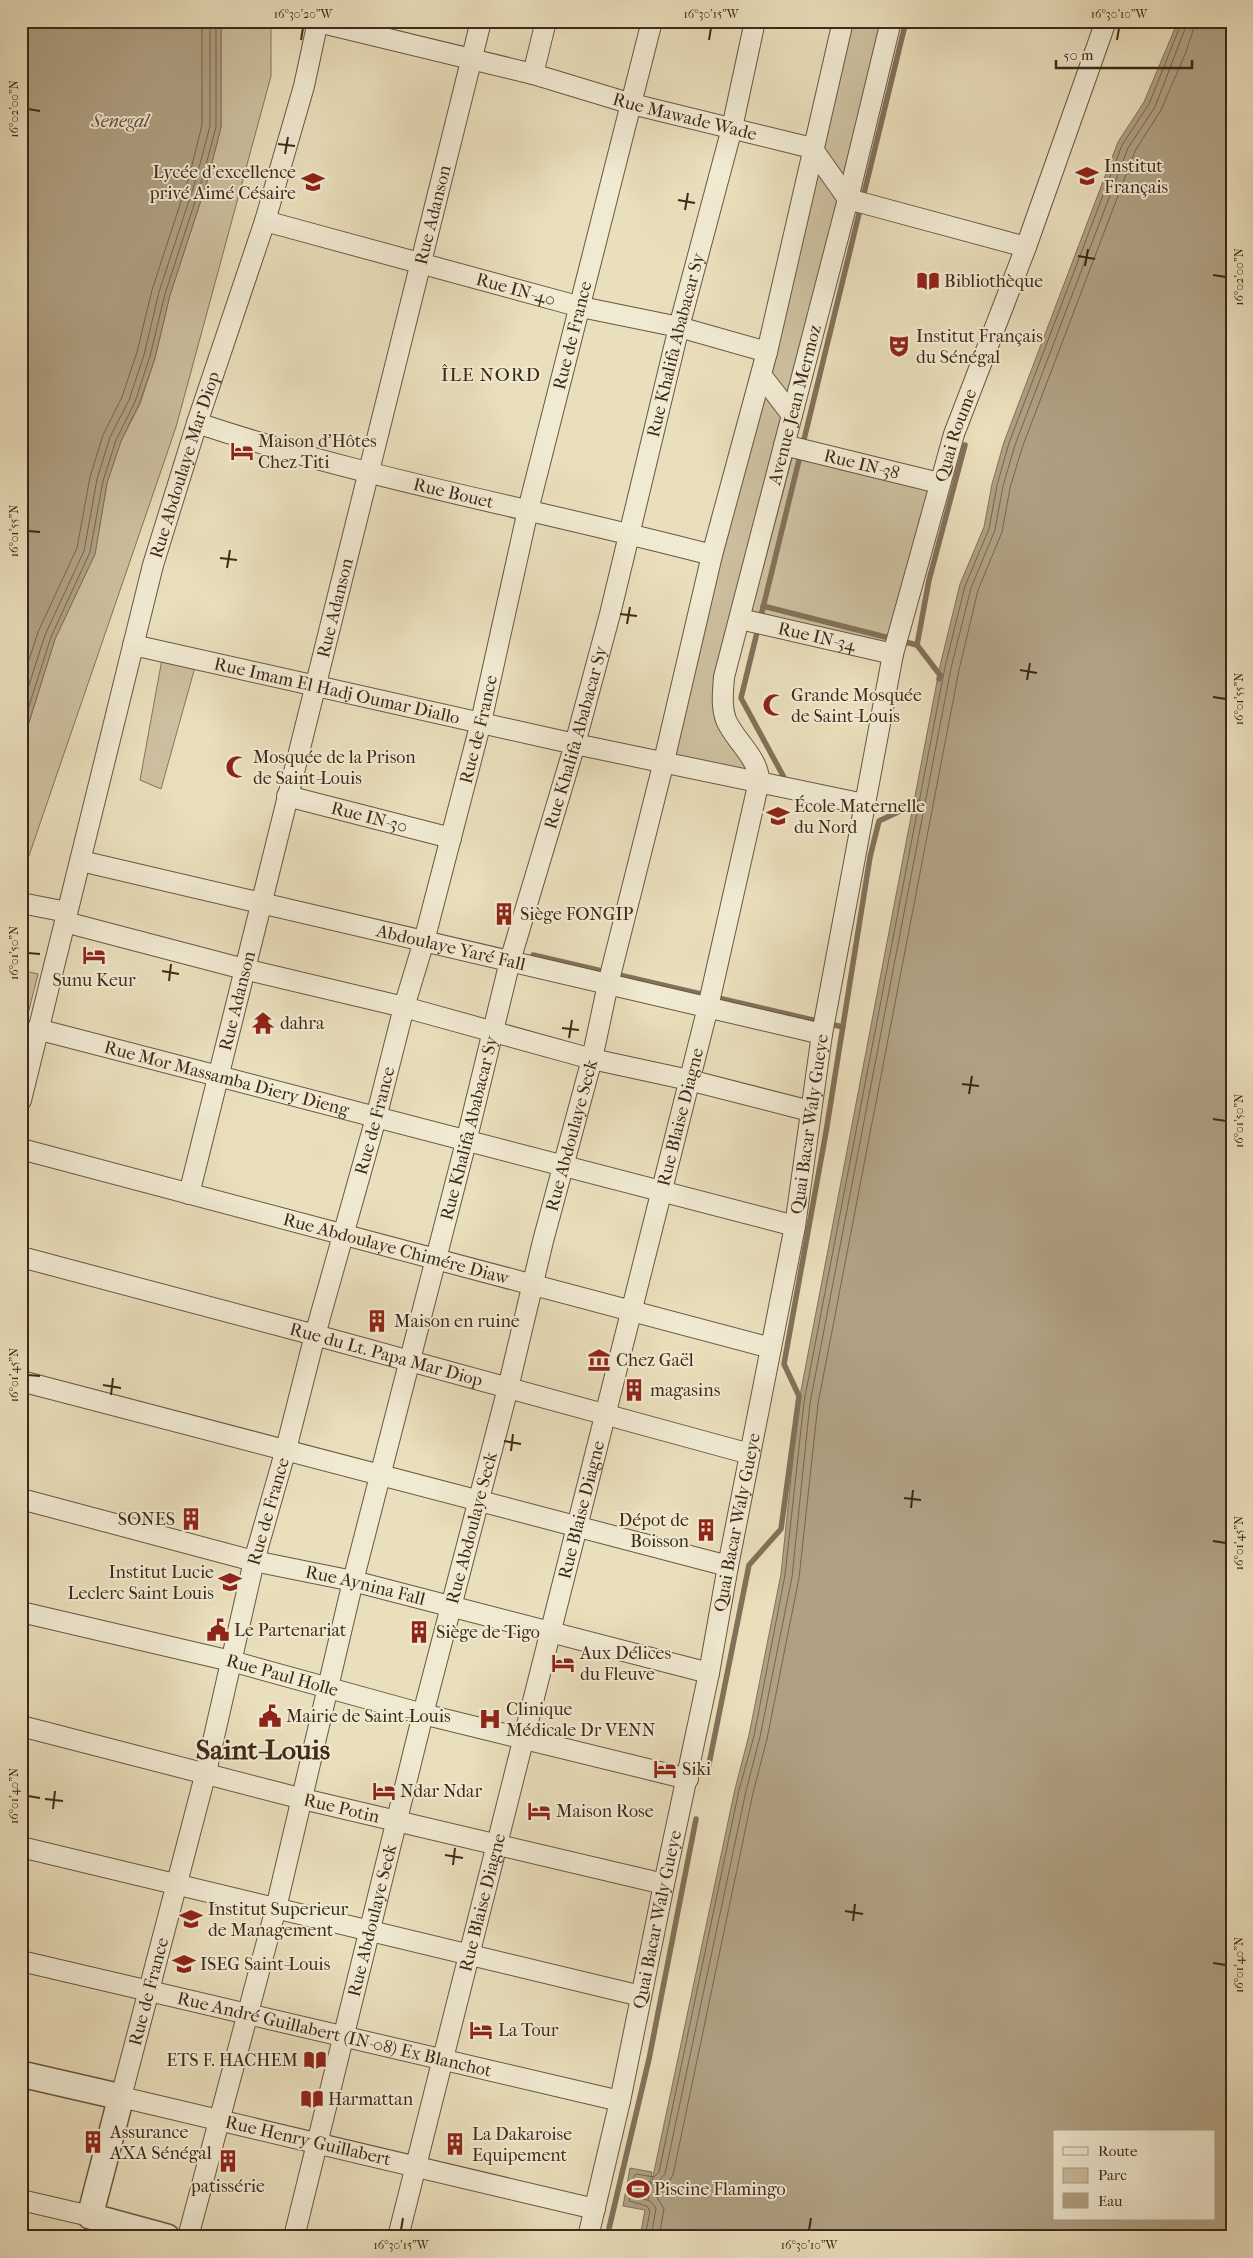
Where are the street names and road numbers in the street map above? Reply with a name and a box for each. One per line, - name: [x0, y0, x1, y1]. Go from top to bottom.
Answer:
- street label: Rue Mawade Wade: [610, 88, 759, 145]
- street label: Rue Adanson: [410, 162, 455, 267]
- street label: Rue Khalifa Ababacar Sy: [642, 249, 709, 439]
- street label: Rue IN-40: [474, 268, 558, 310]
- street label: Rue de France: [548, 279, 596, 392]
- street label: Avenue Jean Mermoz: [764, 322, 825, 488]
- street label: Rue Abdoulaye Mar Diop: [145, 368, 224, 561]
- street label: Quai Roume: [931, 386, 981, 485]
- street label: Rue IN-38: [822, 445, 902, 483]
- street label: Rue Bouet: [411, 473, 496, 513]
- street label: Rue Adanson: [312, 555, 358, 660]
- street label: Rue IN-34: [776, 618, 858, 656]
- street label: Rue Khalifa Ababacar Sy: [540, 642, 612, 832]
- street label: Rue Imam El Hadj Oumar Diallo: [212, 653, 462, 728]
- street label: Rue de France: [455, 673, 502, 786]
- street label: Rue IN-30: [329, 797, 410, 837]
- street label: Abdoulaye Yaré Fall: [373, 920, 528, 975]
- street label: Rue Adanson: [215, 948, 260, 1053]
- street label: Rue Khalifa Ababacar Sy: [436, 1032, 502, 1222]
- street label: Quai Bacar Waly Gueye: [786, 1032, 832, 1216]
- street label: Rue Mor Massamba Diery Dieng: [102, 1036, 352, 1120]
- street label: Rue Blaise Diagne: [653, 1046, 708, 1188]
- street label: Rue Abdoulaye Seck: [541, 1057, 602, 1214]
- street label: Rue de France: [350, 1064, 399, 1177]
- street label: Rue Abdoulaye Chimére Diaw: [281, 1208, 512, 1289]
- street label: Rue du Lt. Papa Mar Diop: [287, 1318, 485, 1391]
- street label: Quai Bacar Waly Gueye: [710, 1431, 764, 1614]
- street label: Rue Blaise Diagne: [554, 1438, 609, 1581]
- street label: Rue Abdoulaye Seck: [442, 1449, 502, 1606]
- street label: Rue de France: [243, 1455, 294, 1568]
- street label: Rue Aynina Fall: [304, 1561, 427, 1610]
- street label: Rue Paul Holle: [224, 1650, 341, 1701]
- street label: Rue Potin: [302, 1789, 382, 1827]
- street label: Quai Bacar Waly Gueye: [628, 1828, 686, 2011]
- street label: Rue Blaise Diagne: [455, 1831, 510, 1974]
- street label: Rue Abdoulaye Seck: [343, 1841, 401, 1999]
- street label: Rue de France: [124, 1935, 173, 2048]
- street label: Rue André Guillabert (IN-08) Ex Blanchot: [175, 1987, 494, 2081]
- street label: Rue Henry Guillabert: [223, 2112, 393, 2170]

